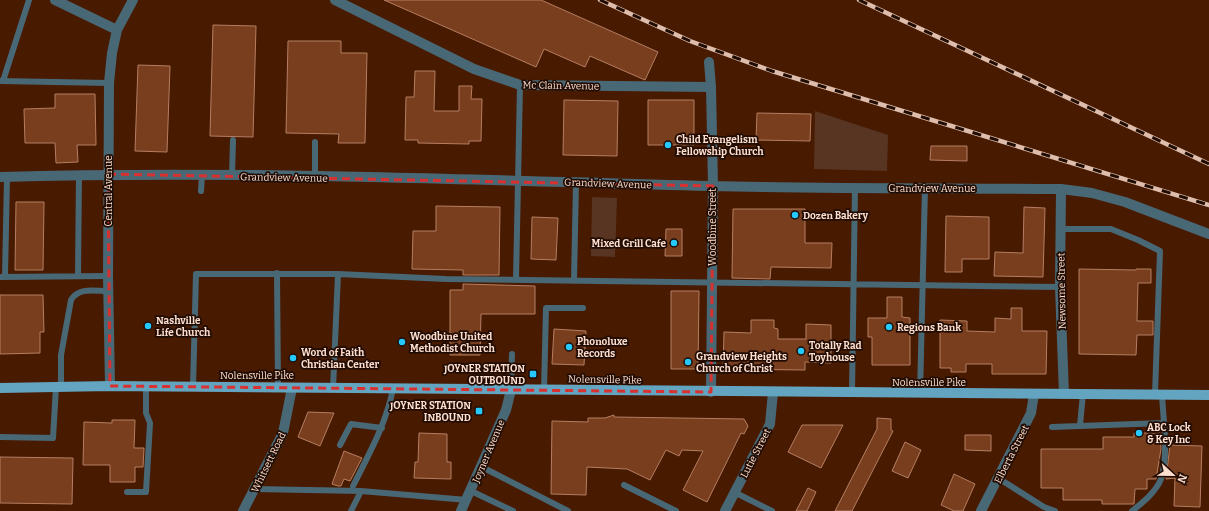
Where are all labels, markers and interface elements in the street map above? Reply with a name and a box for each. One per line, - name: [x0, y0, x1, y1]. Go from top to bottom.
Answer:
- street label: Mc Clain Avenue: [523, 79, 599, 93]
- place label: Child Evangelism Fellowship Church: [676, 134, 764, 158]
- marker: Child Evangelism Fellowship Church: [663, 140, 673, 150]
- street label: Central Avenue: [103, 155, 115, 227]
- street label: Grandview Avenue: [240, 171, 328, 185]
- street label: Grandview Avenue: [564, 176, 652, 192]
- street label: Grandview Avenue: [888, 183, 976, 195]
- street label: Woodbine Street: [707, 188, 719, 266]
- marker: Dozen Bakery: [790, 210, 800, 220]
- place label: Dozen Bakery: [803, 210, 869, 222]
- place label: Mixed Grill Cafe: [592, 238, 666, 250]
- marker: Mixed Grill Cafe: [669, 238, 679, 248]
- street label: Newsome Street: [1055, 252, 1069, 329]
- place label: Nashville Life Church: [156, 315, 211, 339]
- marker: Nashville Life Church: [143, 321, 153, 331]
- marker: Regions Bank: [884, 322, 894, 332]
- place label: Regions Bank: [897, 322, 961, 334]
- place label: Woodbine United Methodist Church: [410, 331, 495, 355]
- place label: Phonoluxe Records: [577, 336, 628, 360]
- marker: Woodbine United Methodist Church: [397, 337, 407, 347]
- place label: Totally Rad Toyhouse: [809, 340, 862, 364]
- marker: Phonoluxe Records: [564, 342, 574, 352]
- marker: Totally Rad Toyhouse: [796, 346, 806, 356]
- place label: Word of Faith Christian Center: [301, 347, 379, 371]
- place label: Grandview Heights Church of Christ: [696, 351, 787, 375]
- marker: Word of Faith Christian Center: [288, 353, 298, 363]
- marker: Grandview Heights Church of Christ: [683, 357, 693, 367]
- place label: JOYNER STATION OUTBOUND: [443, 363, 525, 387]
- marker: JOYNER STATION OUTBOUND: [528, 369, 538, 379]
- street label: Nolensville Pike: [220, 370, 294, 382]
- street label: Nolensville Pike: [568, 373, 642, 387]
- street label: Nolensville Pike: [892, 377, 966, 389]
- place label: JOYNER STATION INBOUND: [389, 400, 471, 424]
- marker: JOYNER STATION INBOUND: [474, 406, 484, 416]
- street label: Joyner Avenue: [470, 418, 508, 486]
- place label: ABC Lock & Key Inc: [1147, 422, 1191, 446]
- street label: Elberta Street: [992, 423, 1032, 486]
- street label: Lutie Street: [738, 426, 774, 480]
- marker: ABC Lock & Key Inc: [1134, 428, 1144, 438]
- street label: Whitsett Road: [249, 430, 289, 495]
- north arrow: [1153, 455, 1193, 495]
- text: N: [1174, 472, 1189, 485]

